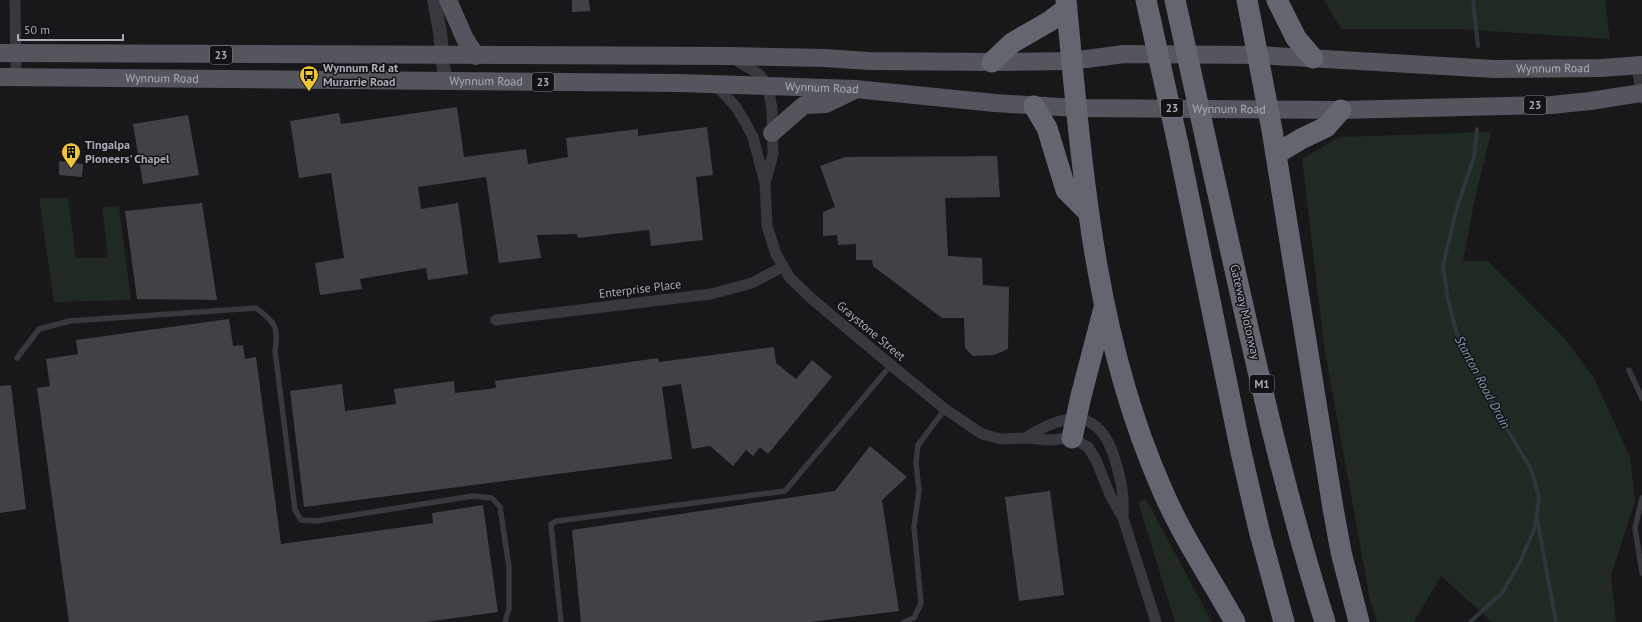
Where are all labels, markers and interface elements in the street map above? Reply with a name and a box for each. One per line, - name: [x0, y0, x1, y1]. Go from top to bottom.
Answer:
- scale bar: [18, 16, 123, 42]
- text: 50 m: [24, 22, 50, 37]
- road number: 23: [210, 46, 232, 64]
- place label: Wynnum Rd at Murarrie Road: [323, 60, 399, 89]
- street label: Wynnum Road: [1516, 60, 1590, 76]
- bus stop icon: Wynnum Rd at Murarrie Road: [298, 64, 320, 92]
- street label: Wynnum Road: [125, 70, 199, 86]
- street label: Wynnum Road: [449, 73, 523, 89]
- road number: 23: [532, 73, 554, 91]
- street label: Wynnum Road: [785, 79, 859, 96]
- road number: 23: [1524, 96, 1546, 114]
- road number: 23: [1161, 99, 1183, 117]
- street label: Wynnum Road: [1192, 101, 1266, 116]
- place label: Tingalpa Pioneers' Chapel: [85, 137, 170, 166]
- building icon: Tingalpa Pioneers' Chapel: [60, 141, 82, 169]
- street label: Gateway Motorway: [1227, 263, 1264, 361]
- street label: Enterprise Place: [598, 276, 682, 301]
- street label: Graystone Street: [834, 298, 909, 364]
- water label: Stanton Road Drain: [1451, 333, 1514, 432]
- road number: M1: [1250, 375, 1274, 393]

